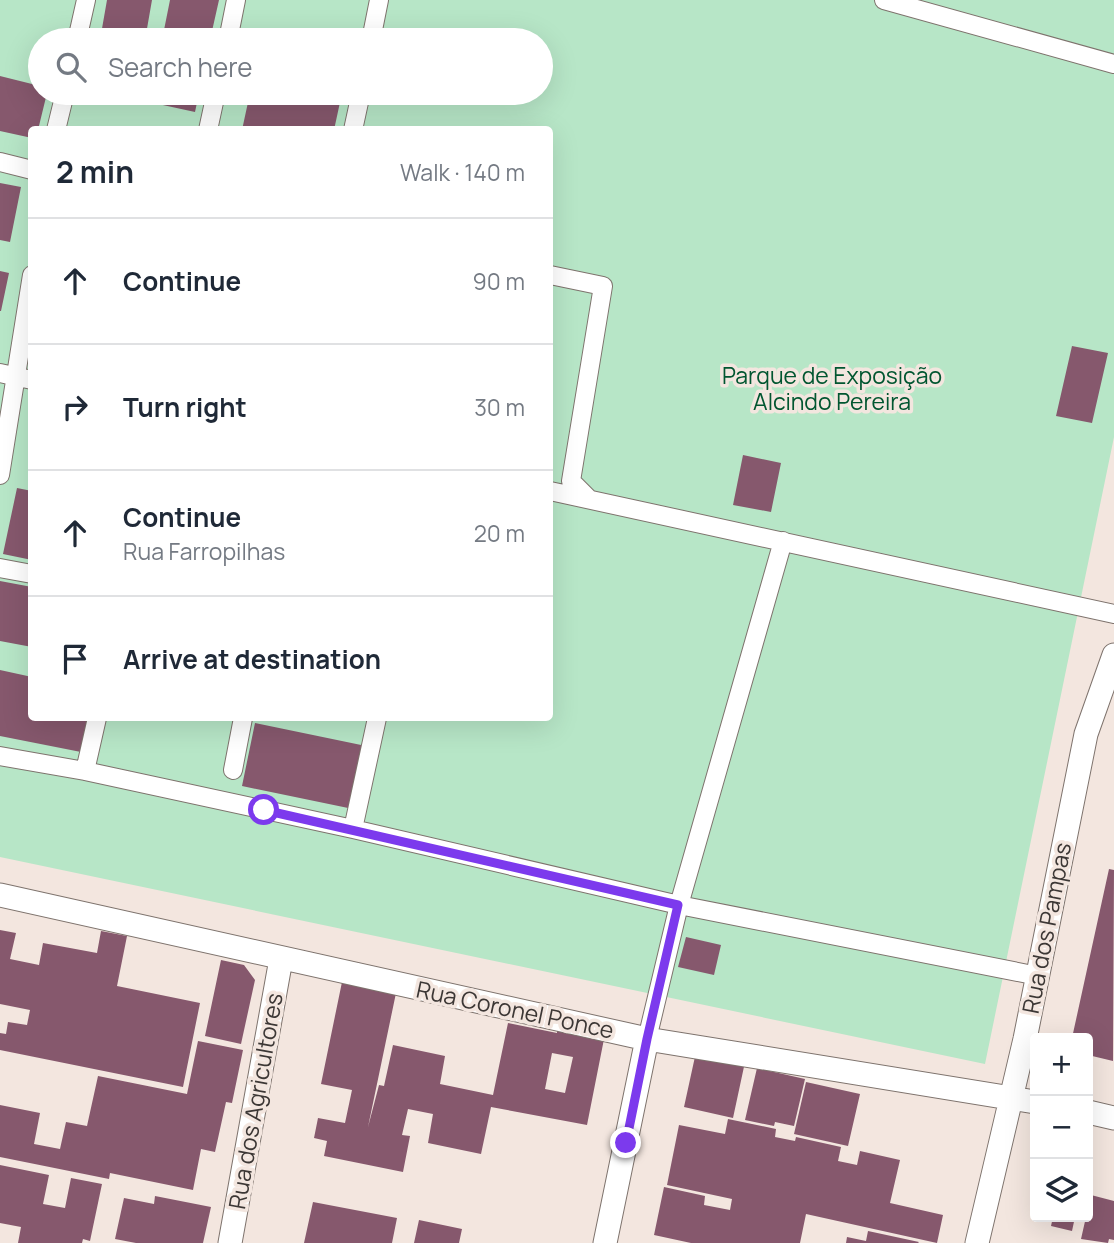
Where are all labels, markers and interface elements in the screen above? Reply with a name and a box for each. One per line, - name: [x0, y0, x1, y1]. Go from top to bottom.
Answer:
- search box: [28, 28, 553, 105]
- icon: search: [52, 48, 90, 86]
- text: Search here: [108, 49, 253, 85]
- text: 2 min: [56, 151, 134, 192]
- text: Walk · 140 m: [400, 156, 525, 188]
- icon: ahead: [56, 262, 94, 300]
- text: Continue: [123, 263, 241, 299]
- text: 90 m: [473, 265, 525, 297]
- park label: Parque de Exposição Alcindo Pereira: [722, 359, 942, 417]
- icon: right: [56, 388, 94, 426]
- text: Turn right: [123, 389, 247, 425]
- text: 30 m: [474, 391, 525, 423]
- text: Continue: [123, 499, 241, 535]
- icon: ahead: [56, 514, 94, 552]
- text: 20 m: [474, 517, 525, 549]
- text: Rua Farropilhas: [123, 535, 285, 567]
- icon: arrive: [56, 640, 94, 678]
- text: Arrive at destination: [123, 641, 381, 677]
- route start: [248, 794, 279, 825]
- street label: Rua dos Pampas: [1014, 840, 1078, 1016]
- street label: Rua Coronel Ponce: [414, 972, 617, 1046]
- street label: Rua dos Agricultores: [220, 990, 290, 1211]
- map controls: [1030, 1033, 1093, 1222]
- button: +: [1030, 1033, 1093, 1096]
- button: −: [1030, 1096, 1093, 1159]
- route end: [610, 1127, 641, 1158]
- button: layers: [1030, 1159, 1093, 1222]

